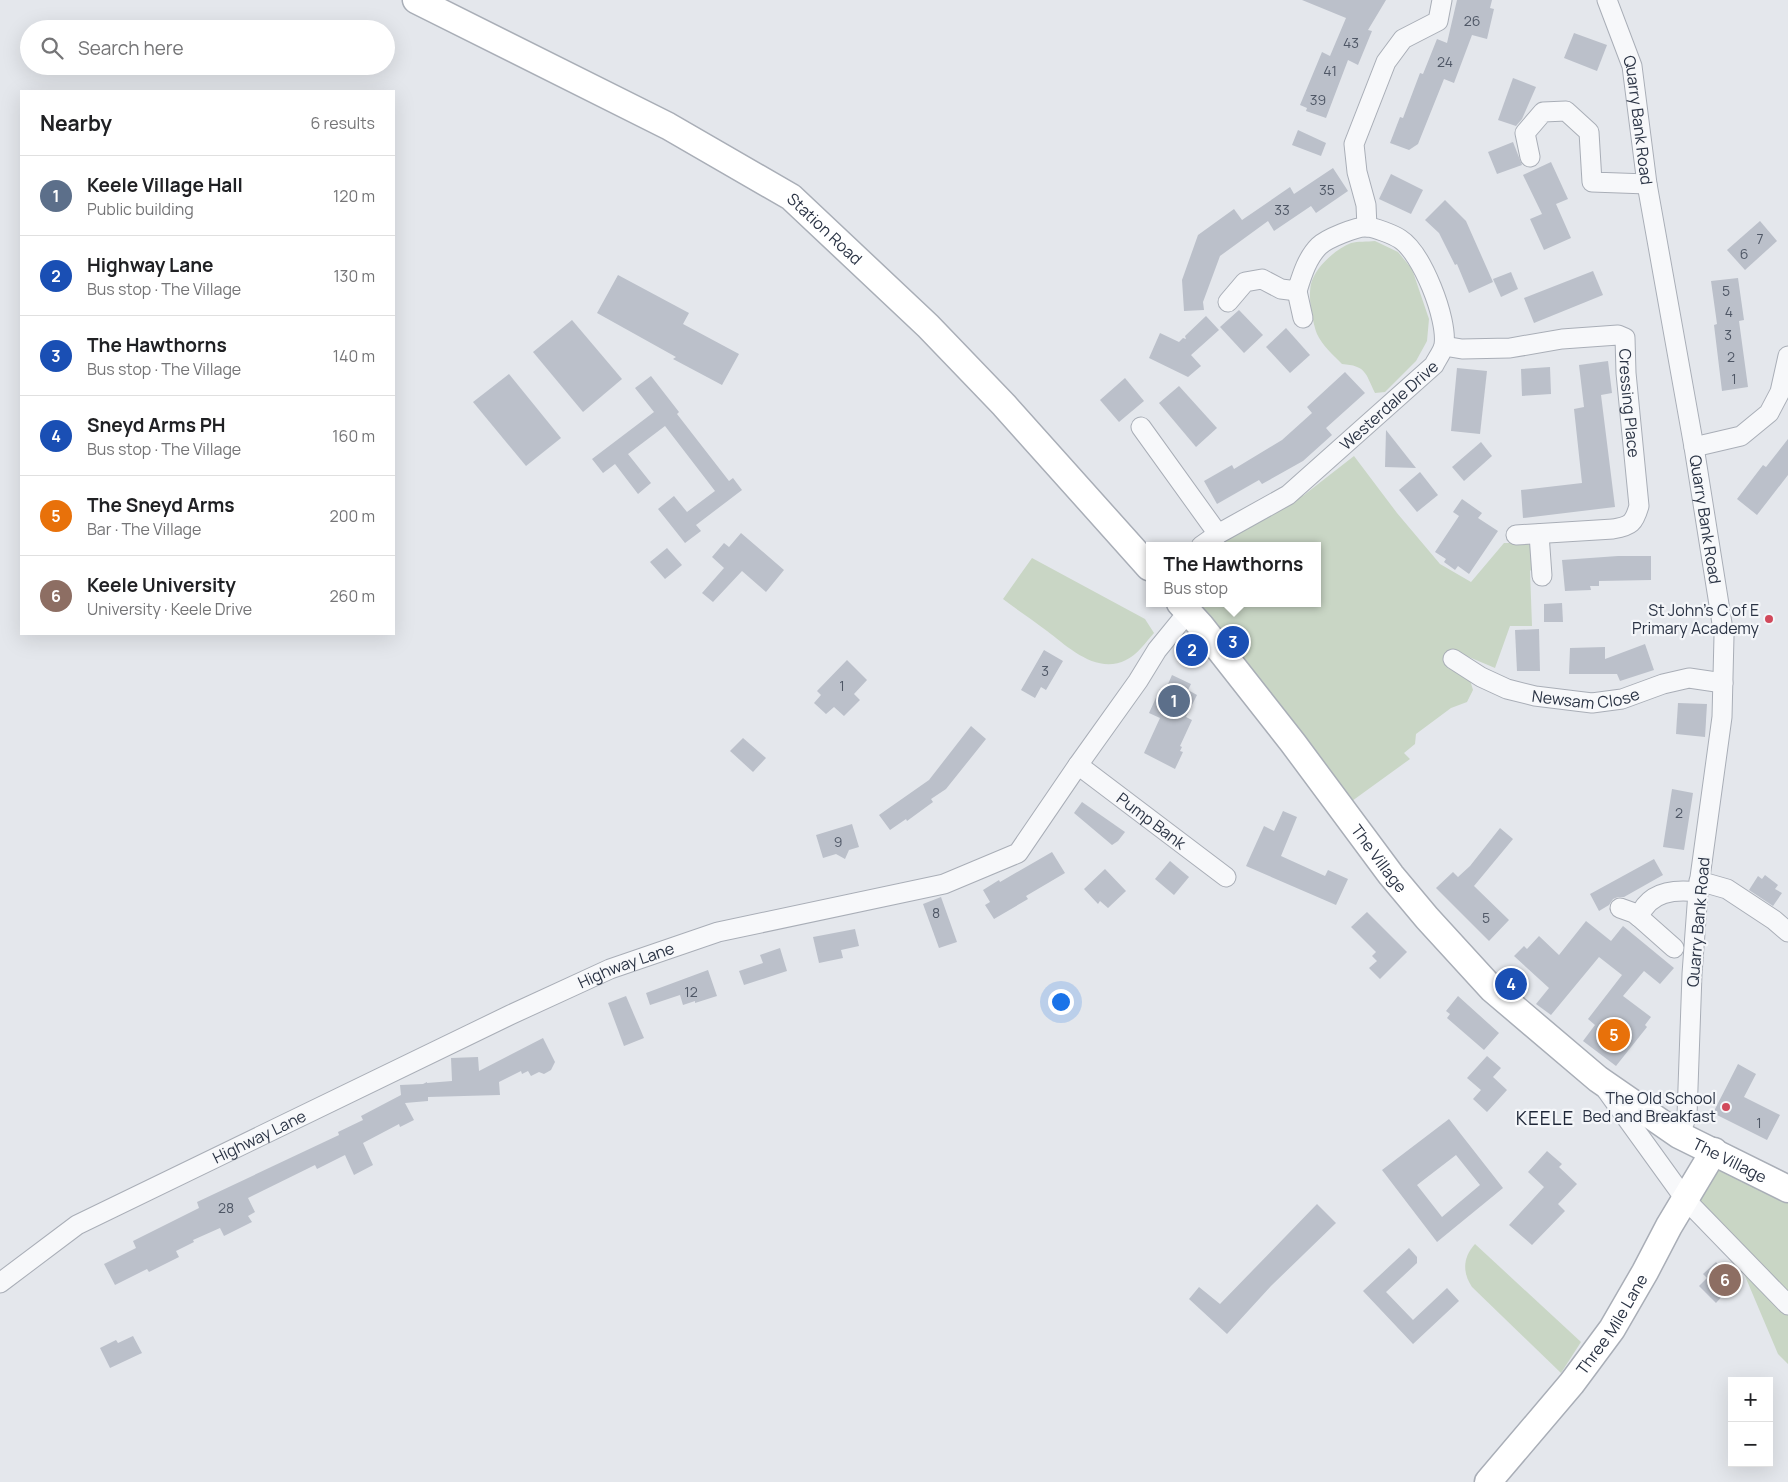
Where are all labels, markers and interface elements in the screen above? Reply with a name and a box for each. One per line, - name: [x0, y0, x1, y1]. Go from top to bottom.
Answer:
- house number: 26: [1464, 11, 1480, 30]
- search box: [20, 20, 395, 75]
- house number: 43: [1343, 33, 1359, 52]
- icon: search: [38, 34, 66, 62]
- text: Search here: [78, 35, 184, 61]
- house number: 24: [1437, 52, 1453, 71]
- street label: Quarry Bank Road: [1618, 52, 1658, 186]
- house number: 41: [1323, 61, 1337, 80]
- house number: 39: [1310, 90, 1326, 109]
- text: Nearby: [40, 109, 112, 137]
- text: 6 results: [310, 112, 375, 134]
- text: Keele Village Hall: [87, 172, 243, 198]
- house number: 35: [1319, 180, 1335, 199]
- text: 1: [52, 185, 60, 207]
- text: 120 m: [333, 185, 375, 207]
- street label: Station Road: [782, 188, 867, 269]
- text: Public building: [87, 198, 194, 220]
- house number: 33: [1274, 200, 1290, 219]
- house number: 7: [1756, 229, 1764, 248]
- house number: 6: [1740, 244, 1748, 263]
- text: Highway Lane: [87, 252, 213, 278]
- text: 2: [51, 265, 61, 287]
- text: 130 m: [333, 265, 375, 287]
- text: Bus stop · The Village: [87, 278, 241, 300]
- house number: 5: [1722, 281, 1730, 300]
- house number: 4: [1725, 302, 1733, 321]
- house number: 3: [1724, 325, 1732, 344]
- text: The Hawthorns: [87, 332, 227, 358]
- text: 3: [51, 345, 61, 367]
- text: 140 m: [333, 345, 375, 367]
- house number: 2: [1727, 347, 1735, 366]
- street label: Cressing Place: [1614, 348, 1645, 459]
- street label: Westerdale Drive: [1335, 355, 1443, 455]
- text: Bus stop · The Village: [87, 358, 241, 380]
- house number: 1: [1731, 369, 1737, 388]
- text: Sneyd Arms PH: [87, 412, 226, 438]
- text: 4: [51, 425, 61, 447]
- text: 160 m: [332, 425, 375, 447]
- text: Bus stop · The Village: [87, 438, 241, 460]
- street label: Quarry Bank Road: [1684, 453, 1727, 586]
- text: The Sneyd Arms: [87, 492, 235, 518]
- text: 5: [51, 505, 61, 527]
- text: 200 m: [330, 505, 375, 527]
- text: Bar · The Village: [87, 518, 201, 540]
- popup: [1146, 542, 1321, 607]
- text: The Hawthorns: [1164, 551, 1303, 577]
- text: Keele University: [87, 572, 236, 598]
- text: Bus stop: [1164, 577, 1228, 599]
- text: 6: [51, 585, 61, 607]
- text: 260 m: [329, 585, 375, 607]
- text: University · Keele Drive: [87, 598, 252, 620]
- place label: St John's C of E Primary Academy: [1632, 599, 1760, 639]
- marker: St John's C of E Primary Academy: [1763, 613, 1775, 625]
- pin: 3: [1217, 623, 1249, 661]
- pin: 2: [1176, 631, 1208, 669]
- house number: 3: [1041, 661, 1049, 680]
- house number: 1: [839, 676, 845, 695]
- pin: 1: [1158, 682, 1190, 720]
- street label: Newsam Close: [1531, 683, 1642, 714]
- street label: Pump Bank: [1112, 787, 1191, 855]
- house number: 2: [1675, 803, 1683, 822]
- street label: The Village: [1346, 820, 1412, 897]
- house number: 9: [834, 832, 842, 851]
- street label: Quarry Bank Road: [1681, 856, 1715, 988]
- house number: 8: [932, 903, 940, 922]
- house number: 5: [1482, 908, 1490, 927]
- street label: Highway Lane: [574, 937, 677, 993]
- pin: 4: [1495, 965, 1527, 1003]
- house number: 12: [684, 982, 698, 1001]
- your location: [1048, 989, 1074, 1015]
- pin: 5: [1598, 1016, 1630, 1054]
- place label: The Old School Bed and Breakfast: [1583, 1087, 1716, 1127]
- marker: The Old School Bed and Breakfast: [1720, 1101, 1732, 1113]
- street label: Highway Lane: [209, 1105, 310, 1169]
- district label: KEELE: [1516, 1105, 1574, 1131]
- house number: 1: [1756, 1113, 1762, 1132]
- street label: The Village: [1689, 1133, 1771, 1188]
- house number: 28: [218, 1198, 234, 1217]
- pin: 6: [1709, 1261, 1741, 1299]
- street label: Three Mile Lane: [1571, 1270, 1653, 1379]
- map controls: [1728, 1377, 1773, 1467]
- button: +: [1728, 1377, 1773, 1422]
- button: −: [1728, 1422, 1773, 1467]

